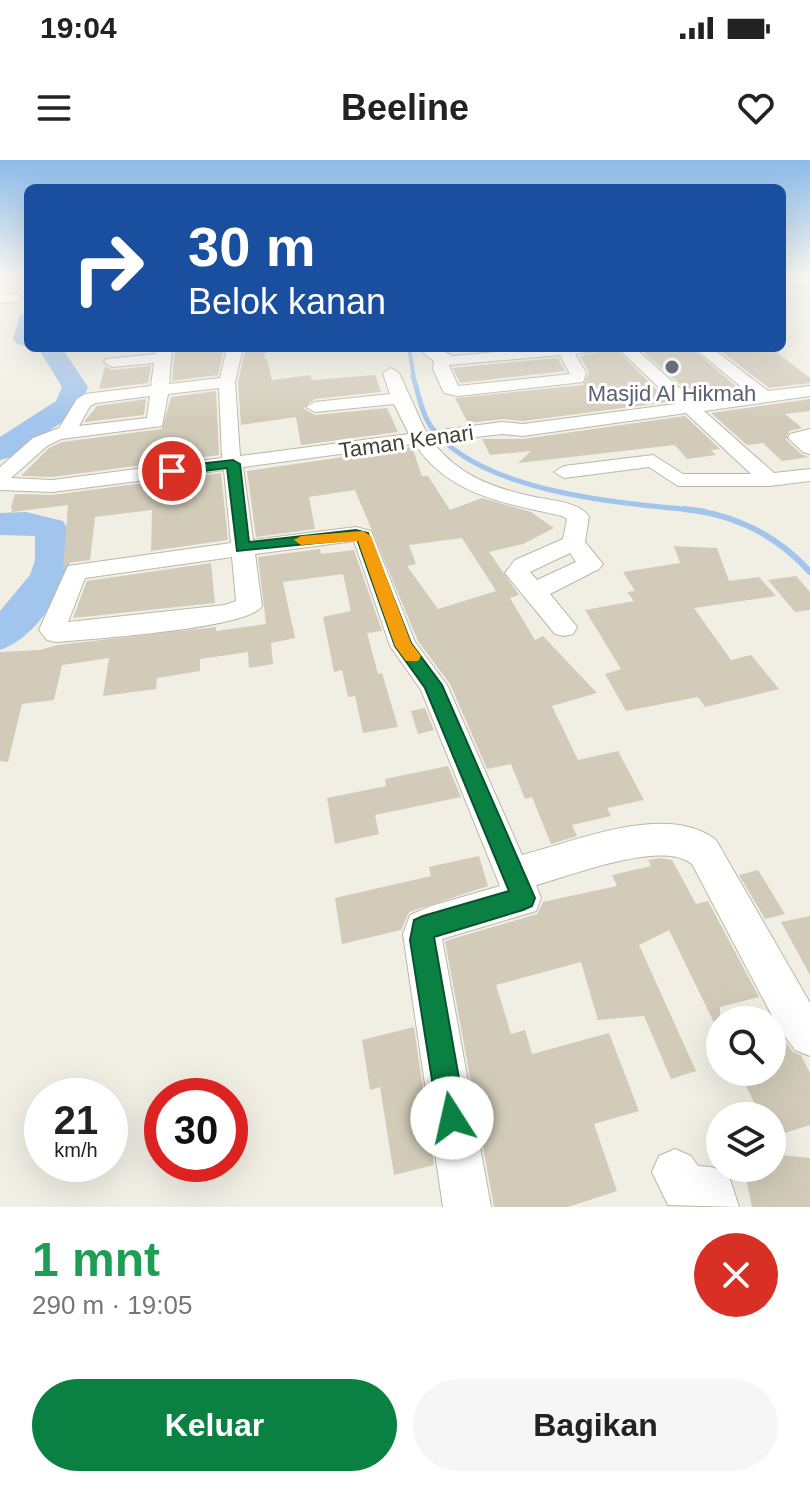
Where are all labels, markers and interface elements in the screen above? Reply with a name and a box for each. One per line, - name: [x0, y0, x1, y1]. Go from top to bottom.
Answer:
- text: 19:04: [40, 11, 117, 44]
- icon: menu: [32, 86, 76, 130]
- icon: heart: [734, 86, 778, 130]
- text: Beeline: [341, 87, 469, 128]
- text: 30 m: [188, 215, 316, 278]
- icon: right: [56, 216, 160, 320]
- text: Belok kanan: [188, 281, 386, 322]
- marker: Masjid Al Hikmah: [663, 358, 681, 376]
- place label: Masjid Al Hikmah: [588, 381, 756, 406]
- street label: Taman Kenari: [337, 420, 475, 463]
- pin: [138, 437, 206, 505]
- icon: arrive: [150, 449, 194, 493]
- map controls: [706, 1006, 786, 1182]
- button: search: [706, 1006, 786, 1086]
- position arrow: [410, 1076, 494, 1160]
- speed limit sign: 30: [144, 1078, 248, 1182]
- text: 21: [54, 1098, 98, 1142]
- button: layers: [706, 1102, 786, 1182]
- text: km/h: [54, 1139, 98, 1161]
- text: 1 mnt: [32, 1233, 160, 1286]
- button: close: [694, 1233, 778, 1317]
- text: 290 m · 19:05: [32, 1290, 192, 1320]
- button: Keluar: [32, 1379, 397, 1471]
- button: Bagikan: [413, 1379, 778, 1471]

